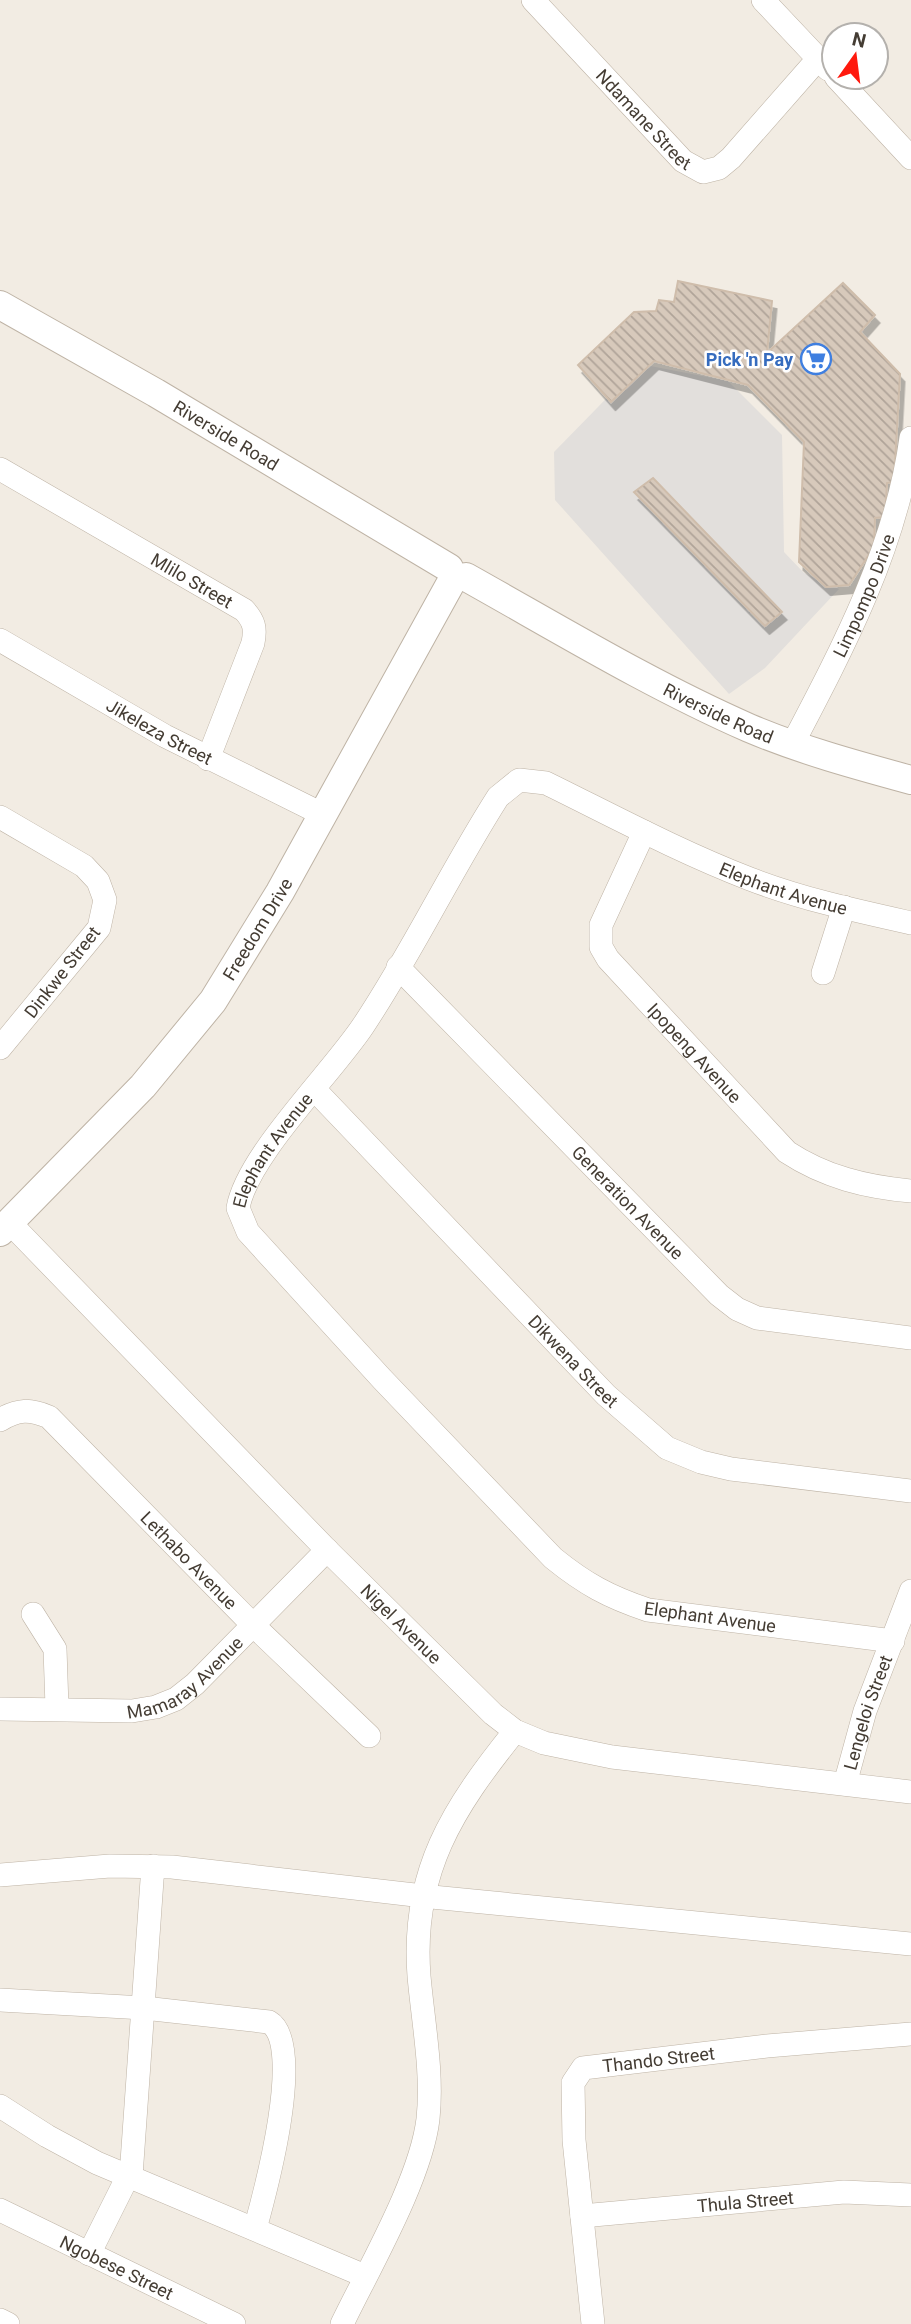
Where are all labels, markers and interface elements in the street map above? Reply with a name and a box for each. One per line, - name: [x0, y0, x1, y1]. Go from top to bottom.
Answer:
- north arrow: [820, 21, 890, 91]
- text: N: [850, 27, 868, 53]
- street label: Ndamane Street: [592, 65, 695, 174]
- supermarket icon: Pick 'n Pay: [799, 342, 833, 376]
- place label: Pick 'n Pay: [706, 349, 794, 370]
- street label: Riverside Road: [170, 395, 283, 474]
- street label: Limpompo Drive: [828, 531, 898, 660]
- street label: Mlilo Street: [148, 548, 237, 612]
- street label: Riverside Road: [660, 678, 777, 747]
- street label: Jikeleza Street: [103, 694, 216, 769]
- street label: Elephant Avenue: [716, 857, 849, 919]
- street label: Freedom Drive: [218, 874, 296, 984]
- street label: Dinkwe Street: [20, 922, 104, 1022]
- street label: Ipopeng Avenue: [643, 998, 746, 1107]
- street label: Elephant Avenue: [228, 1088, 317, 1210]
- street label: Generation Avenue: [568, 1141, 688, 1263]
- street label: Dikwena Street: [525, 1310, 623, 1412]
- street label: Lethabo Avenue: [137, 1507, 242, 1613]
- street label: Nigel Avenue: [357, 1579, 446, 1668]
- street label: Elephant Avenue: [643, 1597, 777, 1637]
- street label: Mamaray Avenue: [125, 1632, 247, 1722]
- street label: Lengeloi Street: [839, 1652, 896, 1772]
- street label: Thando Street: [601, 2042, 716, 2076]
- street label: Thula Street: [696, 2186, 795, 2216]
- street label: Ngobese Street: [57, 2230, 177, 2304]

